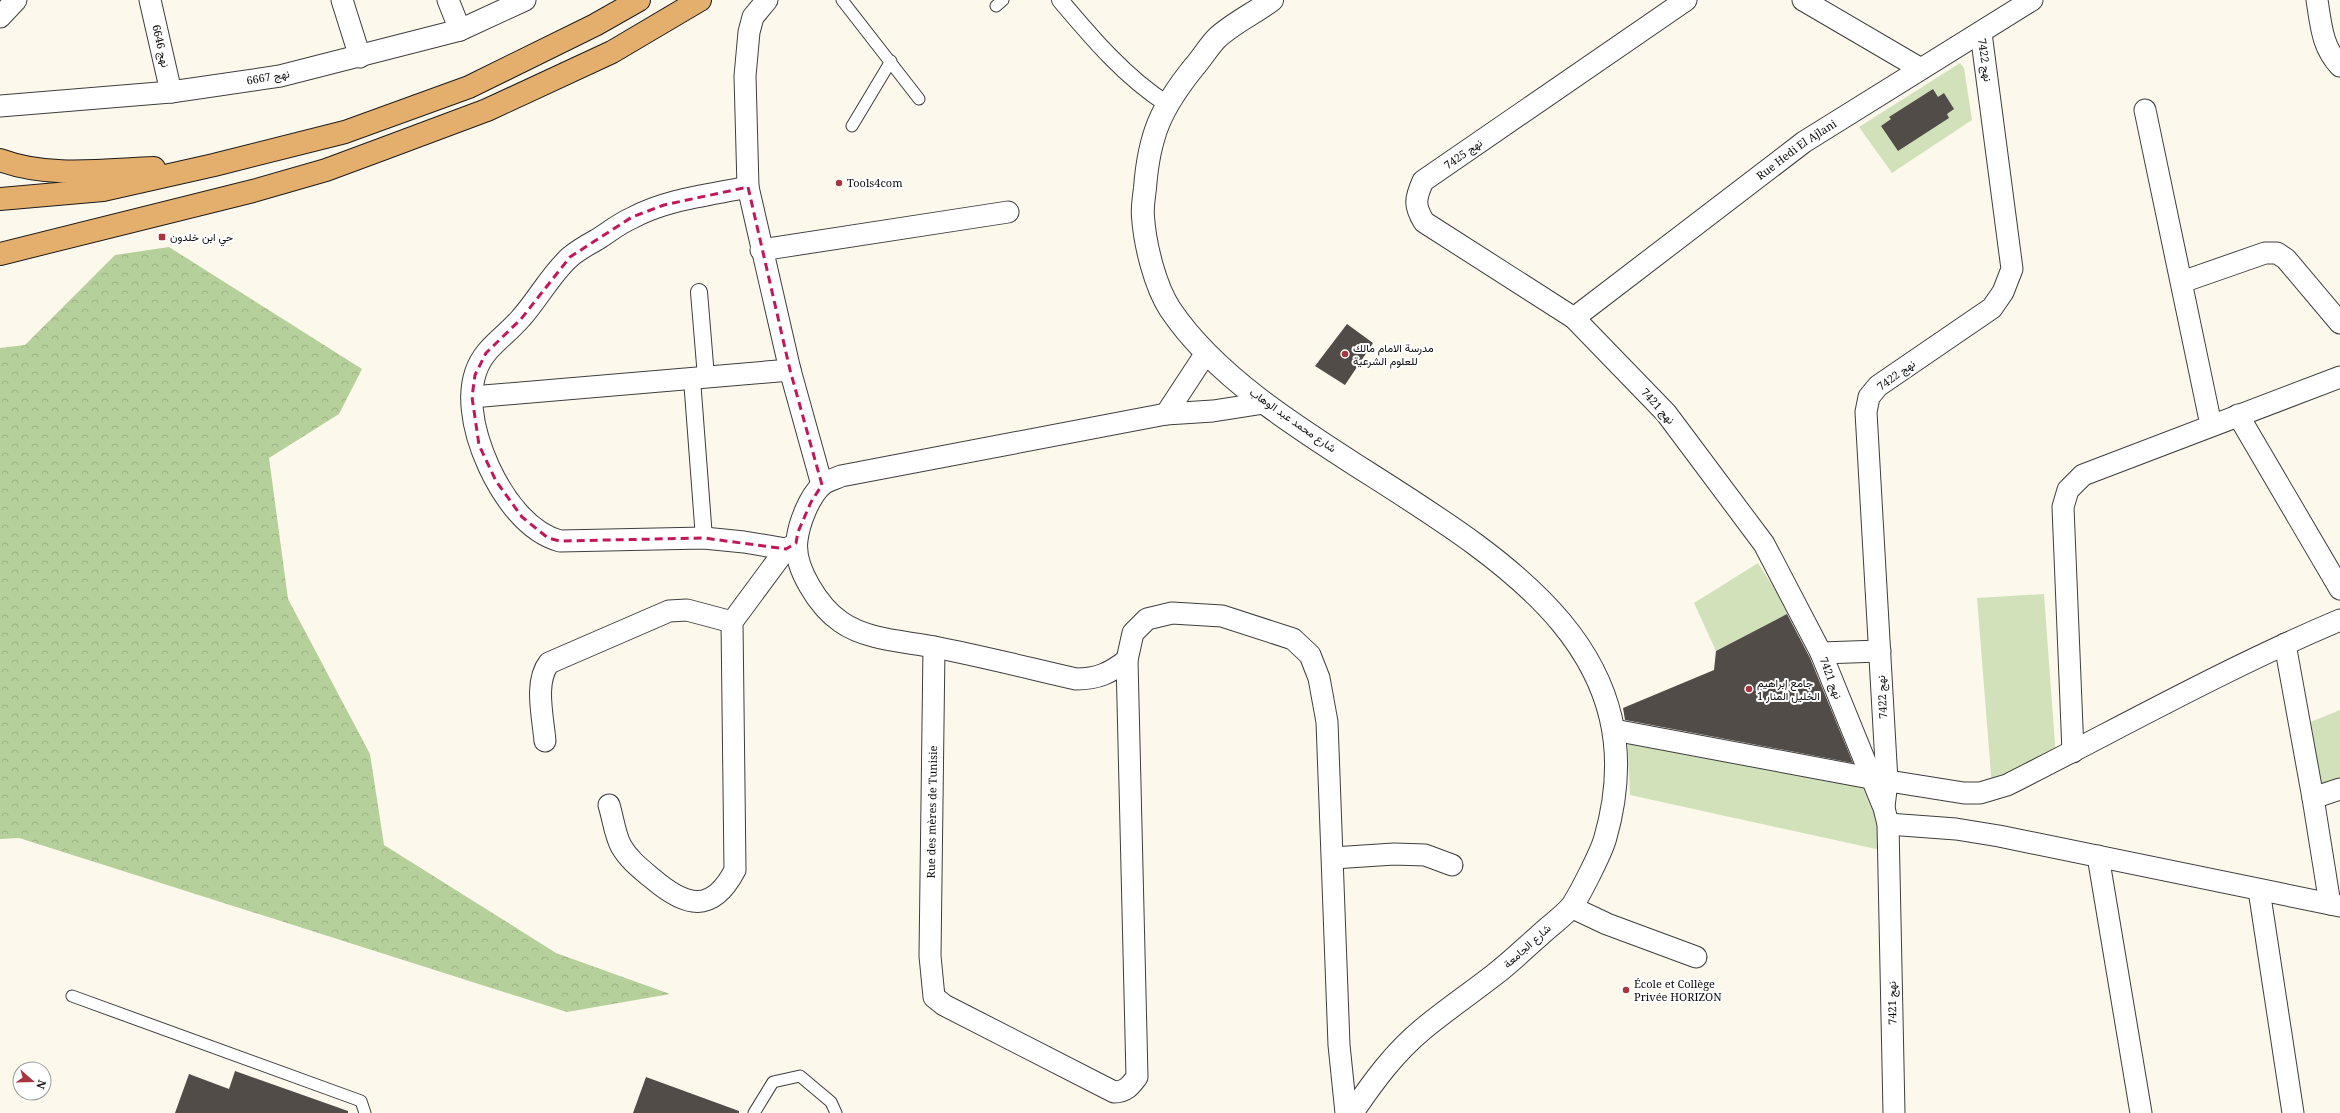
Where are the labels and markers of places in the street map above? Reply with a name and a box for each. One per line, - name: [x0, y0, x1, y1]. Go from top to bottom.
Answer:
- place label: Tools4com: [847, 175, 903, 190]
- marker: Tools4com: [834, 178, 844, 188]
- place label: حي ابن خلدون: [170, 229, 233, 247]
- marker: حي ابن خلدون: [157, 232, 167, 242]
- place label: مدرسة الامام مالك للعلوم الشرعية: [1353, 340, 1434, 369]
- marker: مدرسة الامام مالك للعلوم الشرعية: [1340, 349, 1350, 359]
- place label: جامع إبراهيم الخليل المنار 1: [1757, 675, 1820, 703]
- marker: جامع إبراهيم الخليل المنار 1: [1744, 684, 1754, 694]
- place label: École et Collège Privée HORIZON: [1634, 976, 1722, 1004]
- marker: École et Collège Privée HORIZON: [1621, 985, 1631, 995]

